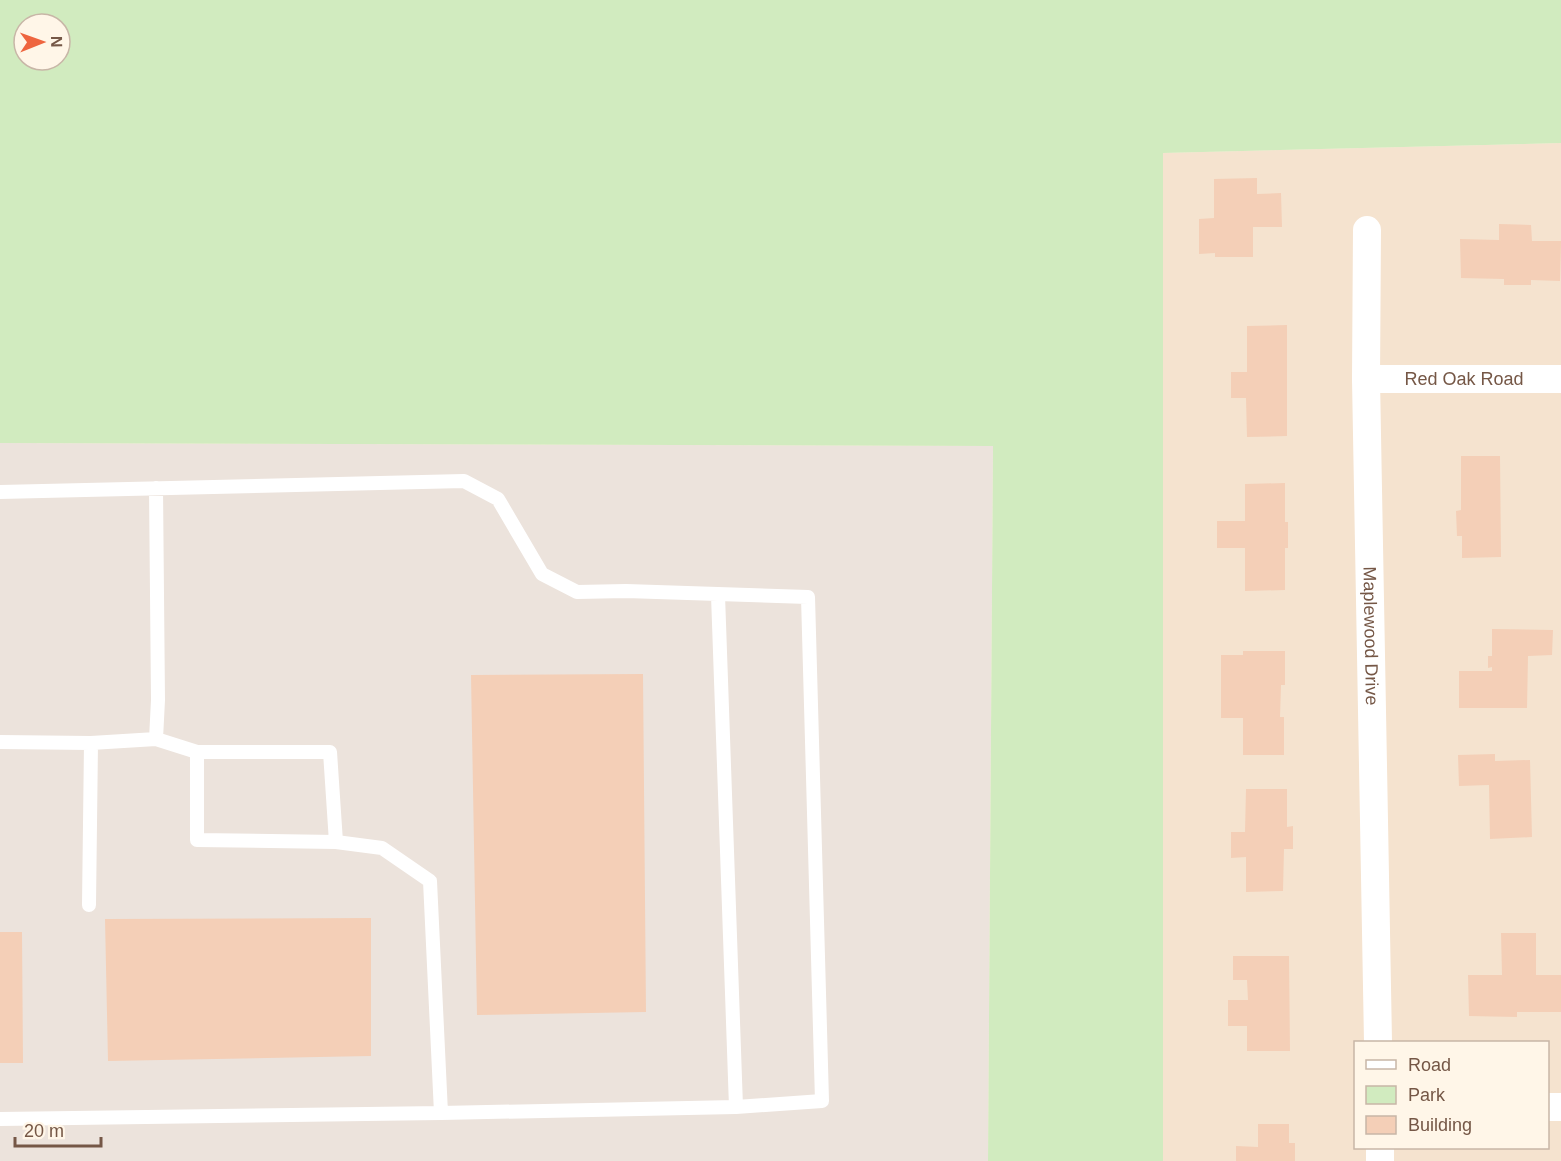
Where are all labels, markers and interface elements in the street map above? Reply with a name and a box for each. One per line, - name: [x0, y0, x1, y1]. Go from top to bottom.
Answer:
- north arrow: [12, 12, 72, 72]
- text: N: [48, 36, 65, 48]
- street label: Red Oak Road: [1404, 369, 1524, 389]
- street label: Maplewood Drive: [1359, 566, 1382, 706]
- legend: [1354, 1041, 1549, 1149]
- text: Road: [1408, 1055, 1451, 1075]
- text: Park: [1408, 1085, 1446, 1105]
- scale bar: [15, 1110, 100, 1148]
- text: Building: [1408, 1115, 1472, 1135]
- text: 20 m: [24, 1121, 64, 1141]

